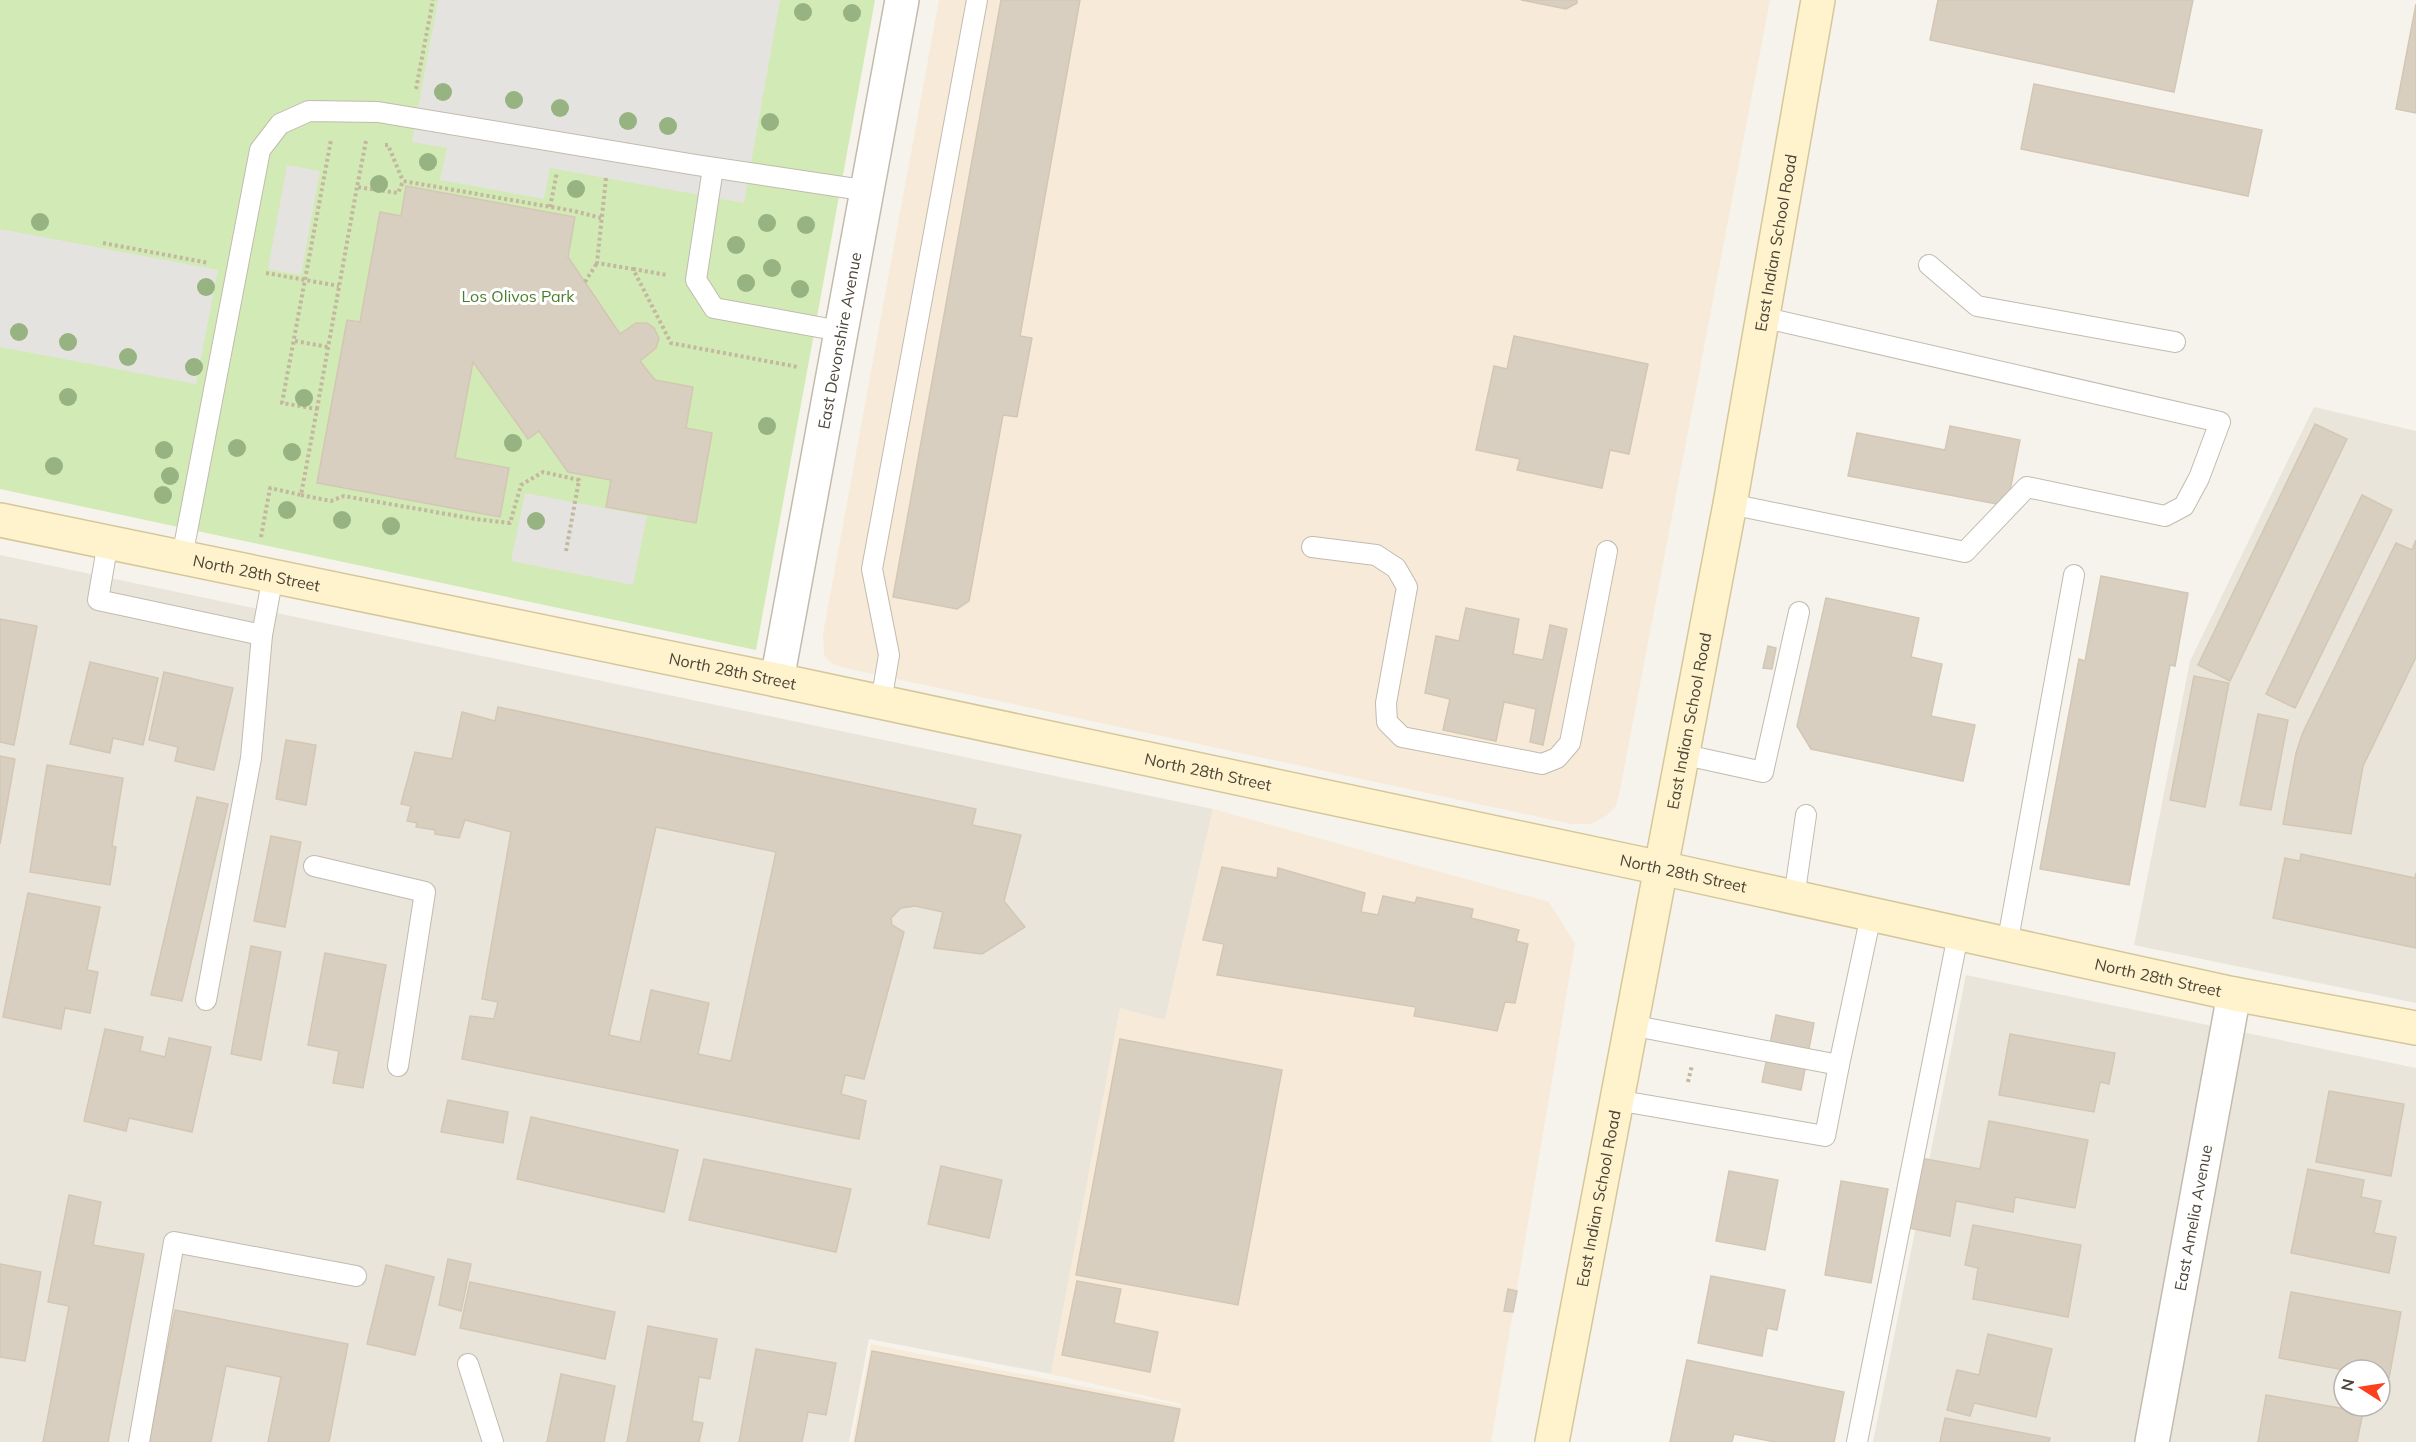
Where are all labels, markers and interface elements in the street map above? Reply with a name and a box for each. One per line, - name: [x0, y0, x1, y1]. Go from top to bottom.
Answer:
- street label: East Indian School Road: [1750, 153, 1801, 333]
- street label: East Devonshire Avenue: [813, 251, 865, 431]
- park label: Los Olivos Park: [461, 286, 575, 306]
- street label: North 28th Street: [191, 550, 322, 596]
- street label: East Indian School Road: [1662, 631, 1715, 811]
- street label: North 28th Street: [667, 648, 798, 694]
- street label: North 28th Street: [1143, 748, 1274, 795]
- street label: North 28th Street: [1618, 850, 1749, 897]
- street label: North 28th Street: [2093, 954, 2224, 1001]
- street label: East Indian School Road: [1572, 1108, 1625, 1288]
- street label: East Amelia Avenue: [2170, 1143, 2216, 1292]
- north arrow: [2332, 1358, 2392, 1418]
- text: N: [2336, 1377, 2358, 1393]

